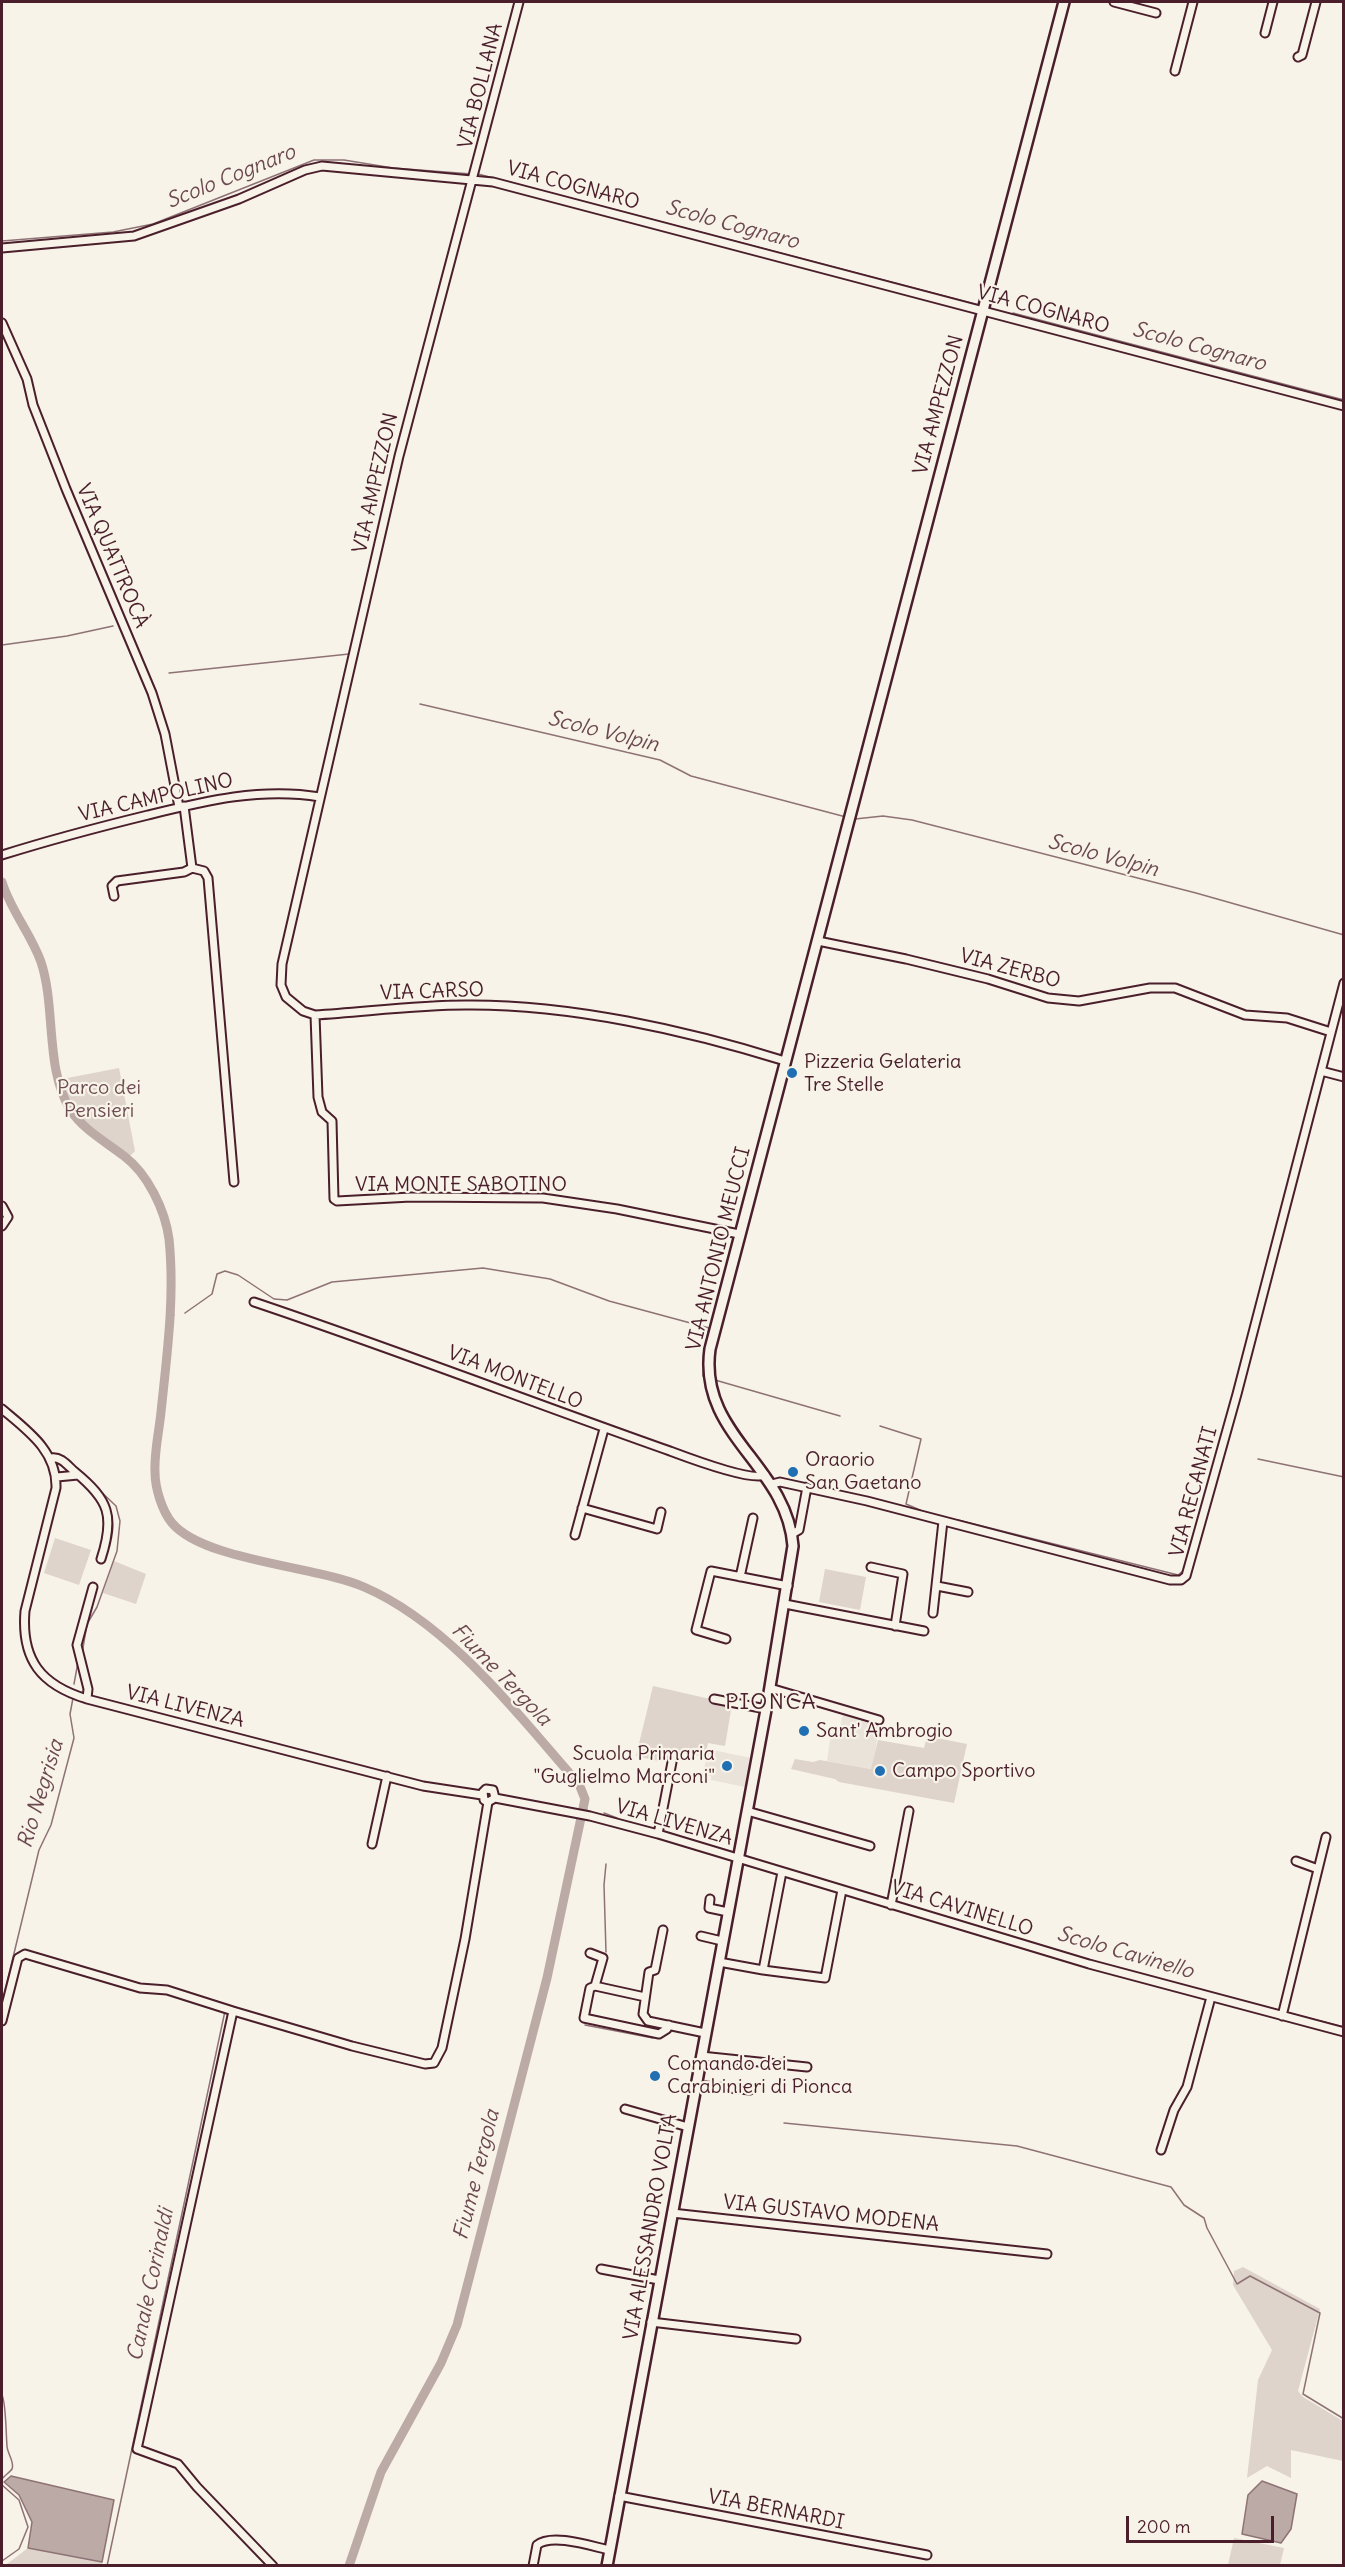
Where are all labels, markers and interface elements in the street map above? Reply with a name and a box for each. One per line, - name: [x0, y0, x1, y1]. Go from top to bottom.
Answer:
- street label: VIA BOLLANA: [454, 21, 508, 151]
- water label: Scolo Cognaro: [163, 140, 299, 214]
- street label: VIA COGNARO: [504, 157, 642, 215]
- water label: Scolo Cognaro: [663, 195, 801, 255]
- street label: VIA COGNARO: [974, 281, 1112, 339]
- water label: Scolo Cognaro: [1130, 317, 1268, 377]
- street label: VIA AMPEZZON: [909, 333, 969, 477]
- street label: VIA AMPEZZON: [348, 410, 404, 556]
- street label: VIA QUATTROCÀ: [71, 480, 153, 632]
- water label: Scolo Volpin: [545, 706, 661, 758]
- street label: VIA CAMPOLINO: [77, 769, 235, 827]
- water label: Scolo Volpin: [1045, 829, 1161, 883]
- street label: VIA ZERBO: [957, 944, 1063, 994]
- street label: VIA CARSO: [380, 978, 484, 1006]
- place label: Pizzeria Gelateria Tre Stelle: [804, 1050, 961, 1097]
- marker: Pizzeria Gelateria Tre Stelle: [785, 1066, 799, 1080]
- park label: Parco dei Pensieri: [57, 1076, 141, 1123]
- street label: VIA ANTONIO MEUCCI: [682, 1144, 756, 1354]
- street label: VIA MONTE SABOTINO: [355, 1173, 567, 1197]
- street label: VIA MONTELLO: [444, 1341, 586, 1415]
- street label: VIA RECANATI: [1165, 1424, 1223, 1560]
- place label: Oraorio San Gaetano: [805, 1448, 921, 1495]
- marker: Oraorio San Gaetano: [786, 1465, 800, 1479]
- water label: Fiume Tergola: [446, 1618, 556, 1732]
- street label: VIA LIVENZA: [124, 1681, 246, 1733]
- district label: PIONCA: [725, 1690, 817, 1716]
- place label: Sant' Ambrogio: [816, 1719, 953, 1743]
- marker: Sant' Ambrogio: [797, 1724, 811, 1738]
- water label: Rio Negrisia: [13, 1737, 69, 1851]
- place label: Scuola Primaria "Guglielmo Marconi": [534, 1742, 715, 1789]
- marker: Scuola Primaria "Guglielmo Marconi": [720, 1759, 734, 1773]
- place label: Campo Sportivo: [892, 1759, 1035, 1783]
- marker: Campo Sportivo: [873, 1764, 887, 1778]
- street label: VIA LIVENZA: [613, 1795, 735, 1851]
- street label: VIA CAVINELLO: [888, 1876, 1036, 1942]
- water label: Scolo Cavinello: [1054, 1921, 1196, 1985]
- place label: Comando dei Carabinieri di Pionca: [667, 2052, 852, 2099]
- marker: Comando dei Carabinieri di Pionca: [648, 2069, 662, 2083]
- water label: Fiume Tergola: [449, 2107, 505, 2243]
- street label: VIA ALESSANDRO VOLTA: [619, 2112, 683, 2342]
- street label: VIA GUSTAVO MODENA: [722, 2191, 940, 2237]
- water label: Canale Corinaldi: [123, 2206, 179, 2364]
- street label: VIA BERNARDI: [706, 2485, 846, 2535]
- scale bar: [1129, 2504, 1278, 2542]
- text: 200 m: [1137, 2515, 1191, 2538]

